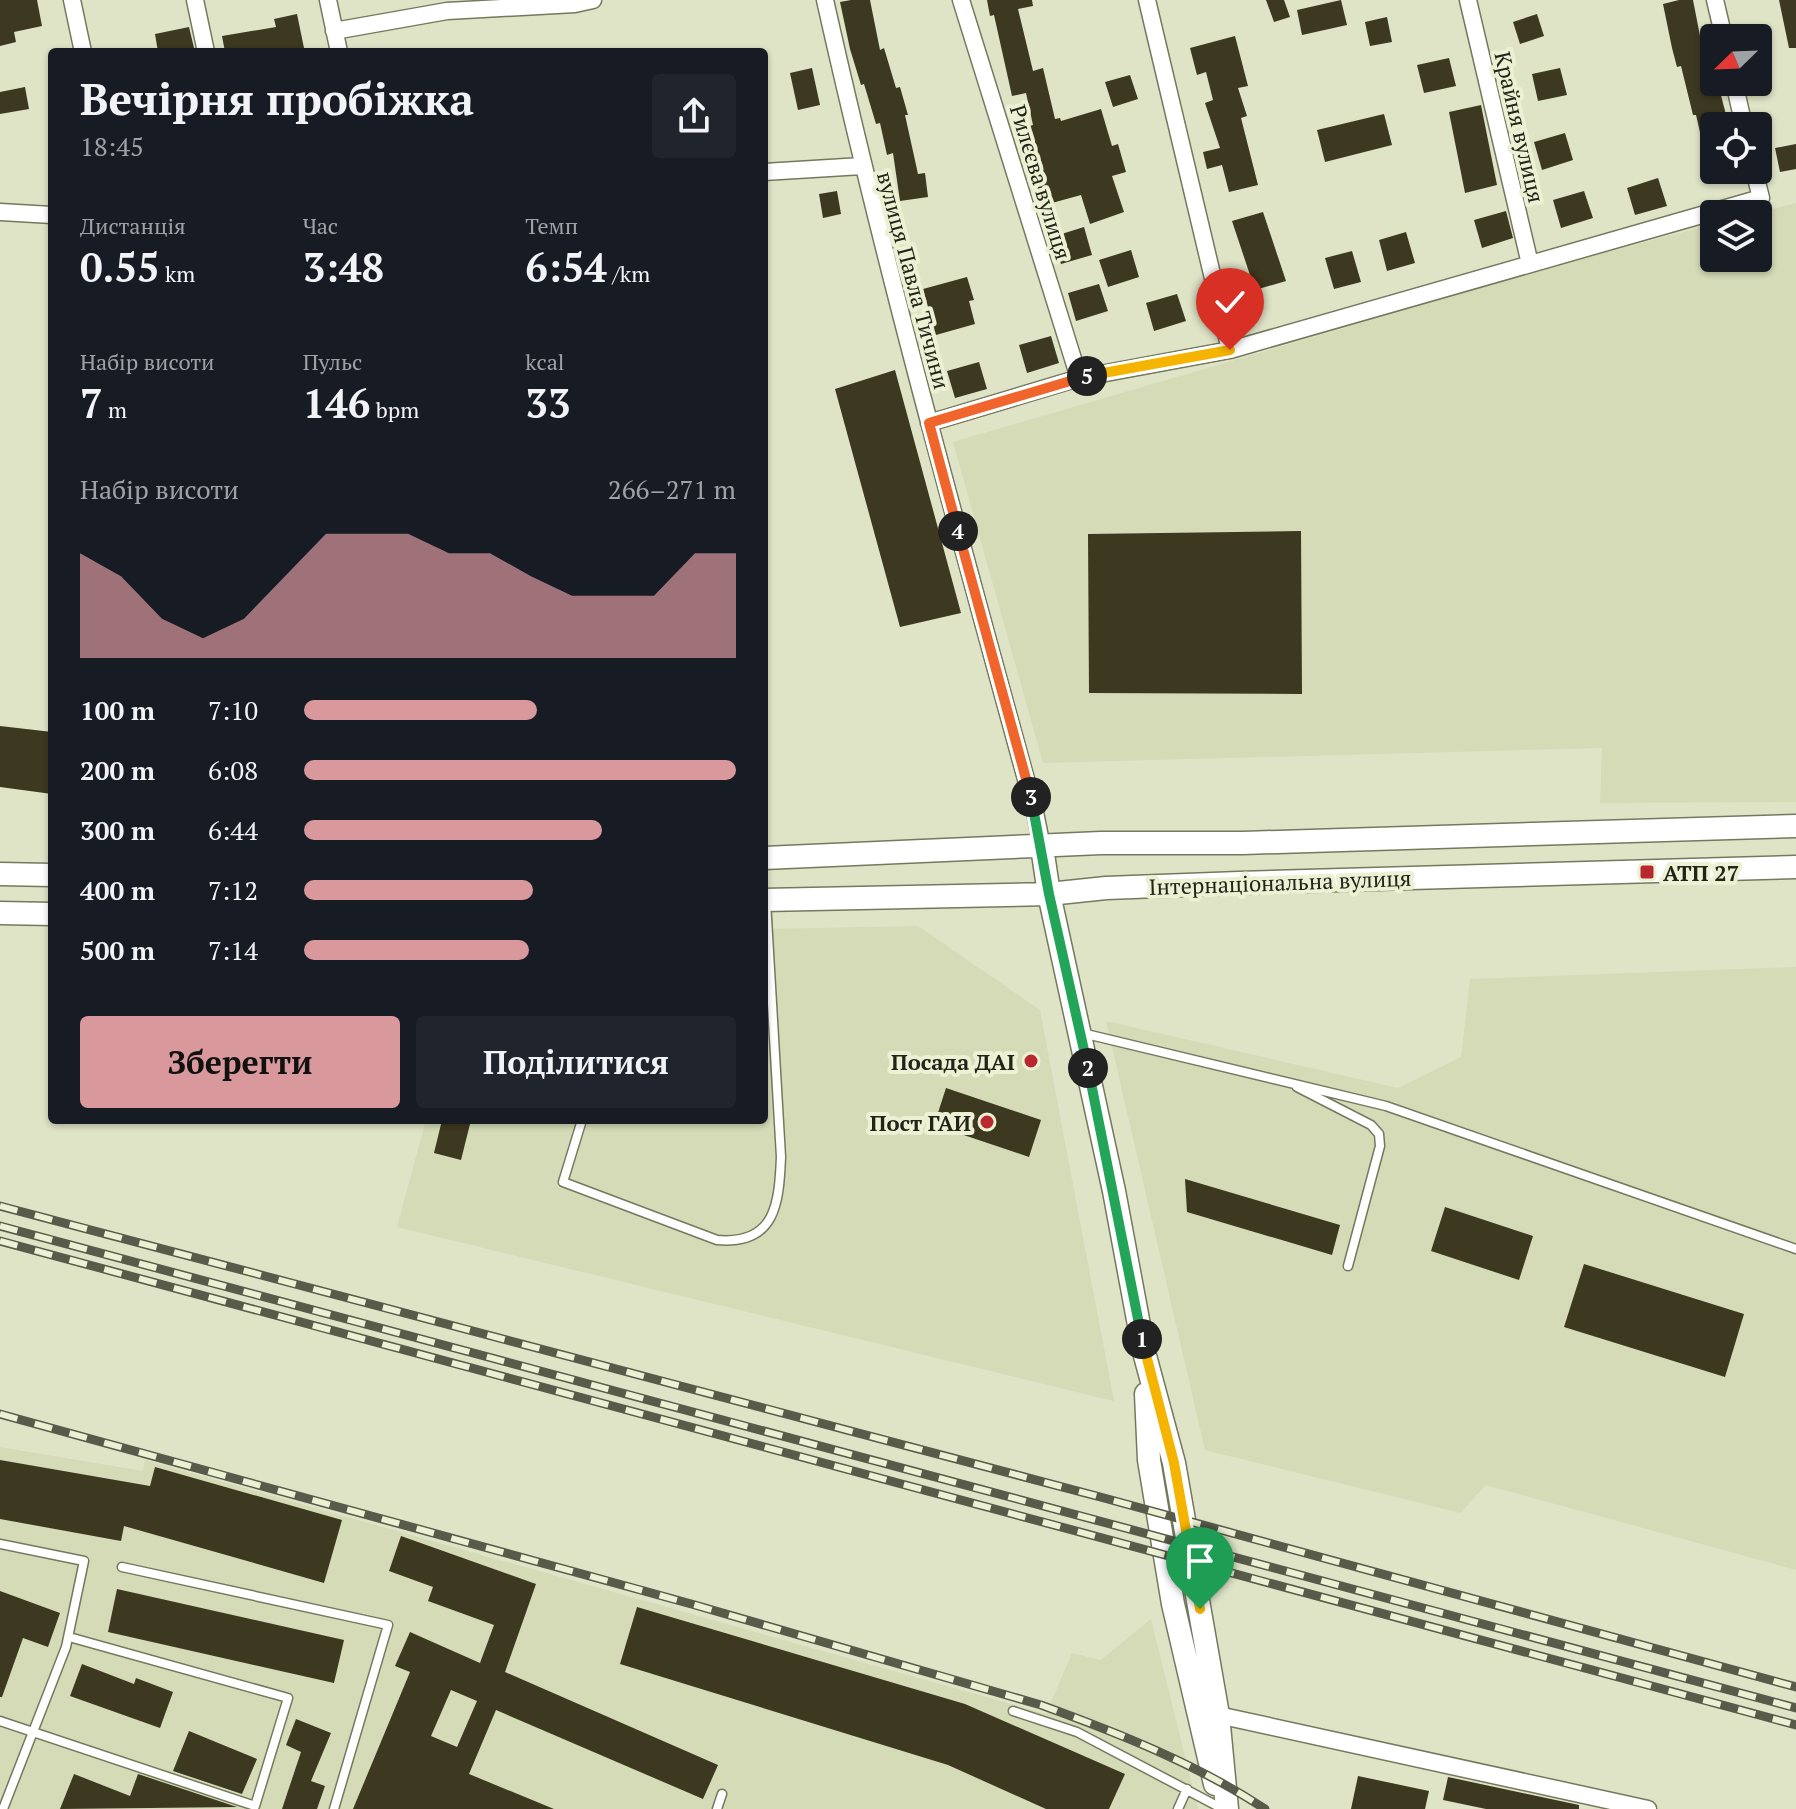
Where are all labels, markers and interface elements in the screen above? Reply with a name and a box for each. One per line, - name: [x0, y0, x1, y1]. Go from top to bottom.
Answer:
- north arrow: [1700, 24, 1772, 96]
- map controls: [1700, 24, 1772, 272]
- street label: Крайня вулиця: [1488, 48, 1552, 206]
- text: Вечірня пробіжка: [80, 69, 474, 128]
- button: share: [652, 74, 736, 158]
- street label: Рилєєва вулиця: [1004, 101, 1078, 263]
- button: locate: [1700, 112, 1772, 184]
- text: 18:45: [80, 129, 144, 163]
- street label: вулиця Павла Тичини: [871, 168, 957, 392]
- button: layers: [1700, 200, 1772, 272]
- text: Дистанція: [80, 211, 186, 240]
- text: Час: [303, 211, 338, 240]
- text: Темп: [525, 211, 578, 240]
- text: 0.55: [80, 240, 160, 293]
- text: 3:48: [303, 240, 384, 293]
- text: 6:54: [525, 240, 607, 293]
- text: km: [160, 259, 195, 288]
- text: /km: [607, 259, 650, 288]
- pin: [1196, 268, 1264, 350]
- icon: check: [1208, 280, 1252, 324]
- text: Набір висоти: [80, 347, 215, 376]
- text: Пульс: [303, 347, 362, 376]
- text: kcal: [525, 347, 564, 376]
- pin: 5: [1067, 356, 1107, 396]
- text: 5: [1081, 361, 1093, 390]
- text: 7: [80, 376, 103, 429]
- text: 146: [303, 376, 370, 429]
- text: 33: [525, 376, 571, 429]
- text: m: [103, 395, 127, 424]
- text: bpm: [370, 395, 419, 424]
- text: Набір висоти: [80, 472, 239, 506]
- text: 266–271 m: [608, 472, 736, 506]
- pin: 4: [938, 511, 978, 551]
- text: 4: [952, 516, 964, 545]
- text: 100 m: [80, 693, 155, 727]
- text: 7:10: [208, 693, 258, 727]
- text: 200 m: [80, 753, 155, 787]
- text: 6:08: [208, 753, 258, 787]
- pin: 3: [1011, 777, 1051, 817]
- text: 3: [1025, 782, 1037, 811]
- text: 300 m: [80, 813, 155, 847]
- text: 6:44: [208, 813, 258, 847]
- place label: АТП 27: [1663, 858, 1739, 887]
- street label: Інтернаціональна вулиця: [1148, 863, 1412, 901]
- marker: АТП 27: [1638, 863, 1656, 881]
- text: 400 m: [80, 873, 155, 907]
- text: 7:12: [208, 873, 258, 907]
- text: 500 m: [80, 933, 155, 967]
- text: 7:14: [208, 933, 258, 967]
- button: Зберегти: [80, 1016, 400, 1108]
- button: Поділитися: [416, 1016, 736, 1108]
- place label: Посада ДАІ: [891, 1047, 1015, 1076]
- pin: 2: [1068, 1048, 1108, 1088]
- marker: Посада ДАІ: [1022, 1052, 1040, 1070]
- text: 2: [1082, 1053, 1094, 1082]
- place label: Пост ГАИ: [870, 1108, 971, 1137]
- marker: Пост ГАИ: [978, 1113, 996, 1131]
- pin: 1: [1122, 1319, 1162, 1359]
- text: 1: [1136, 1324, 1148, 1353]
- pin: [1166, 1527, 1234, 1609]
- icon: arrive: [1178, 1539, 1222, 1583]

